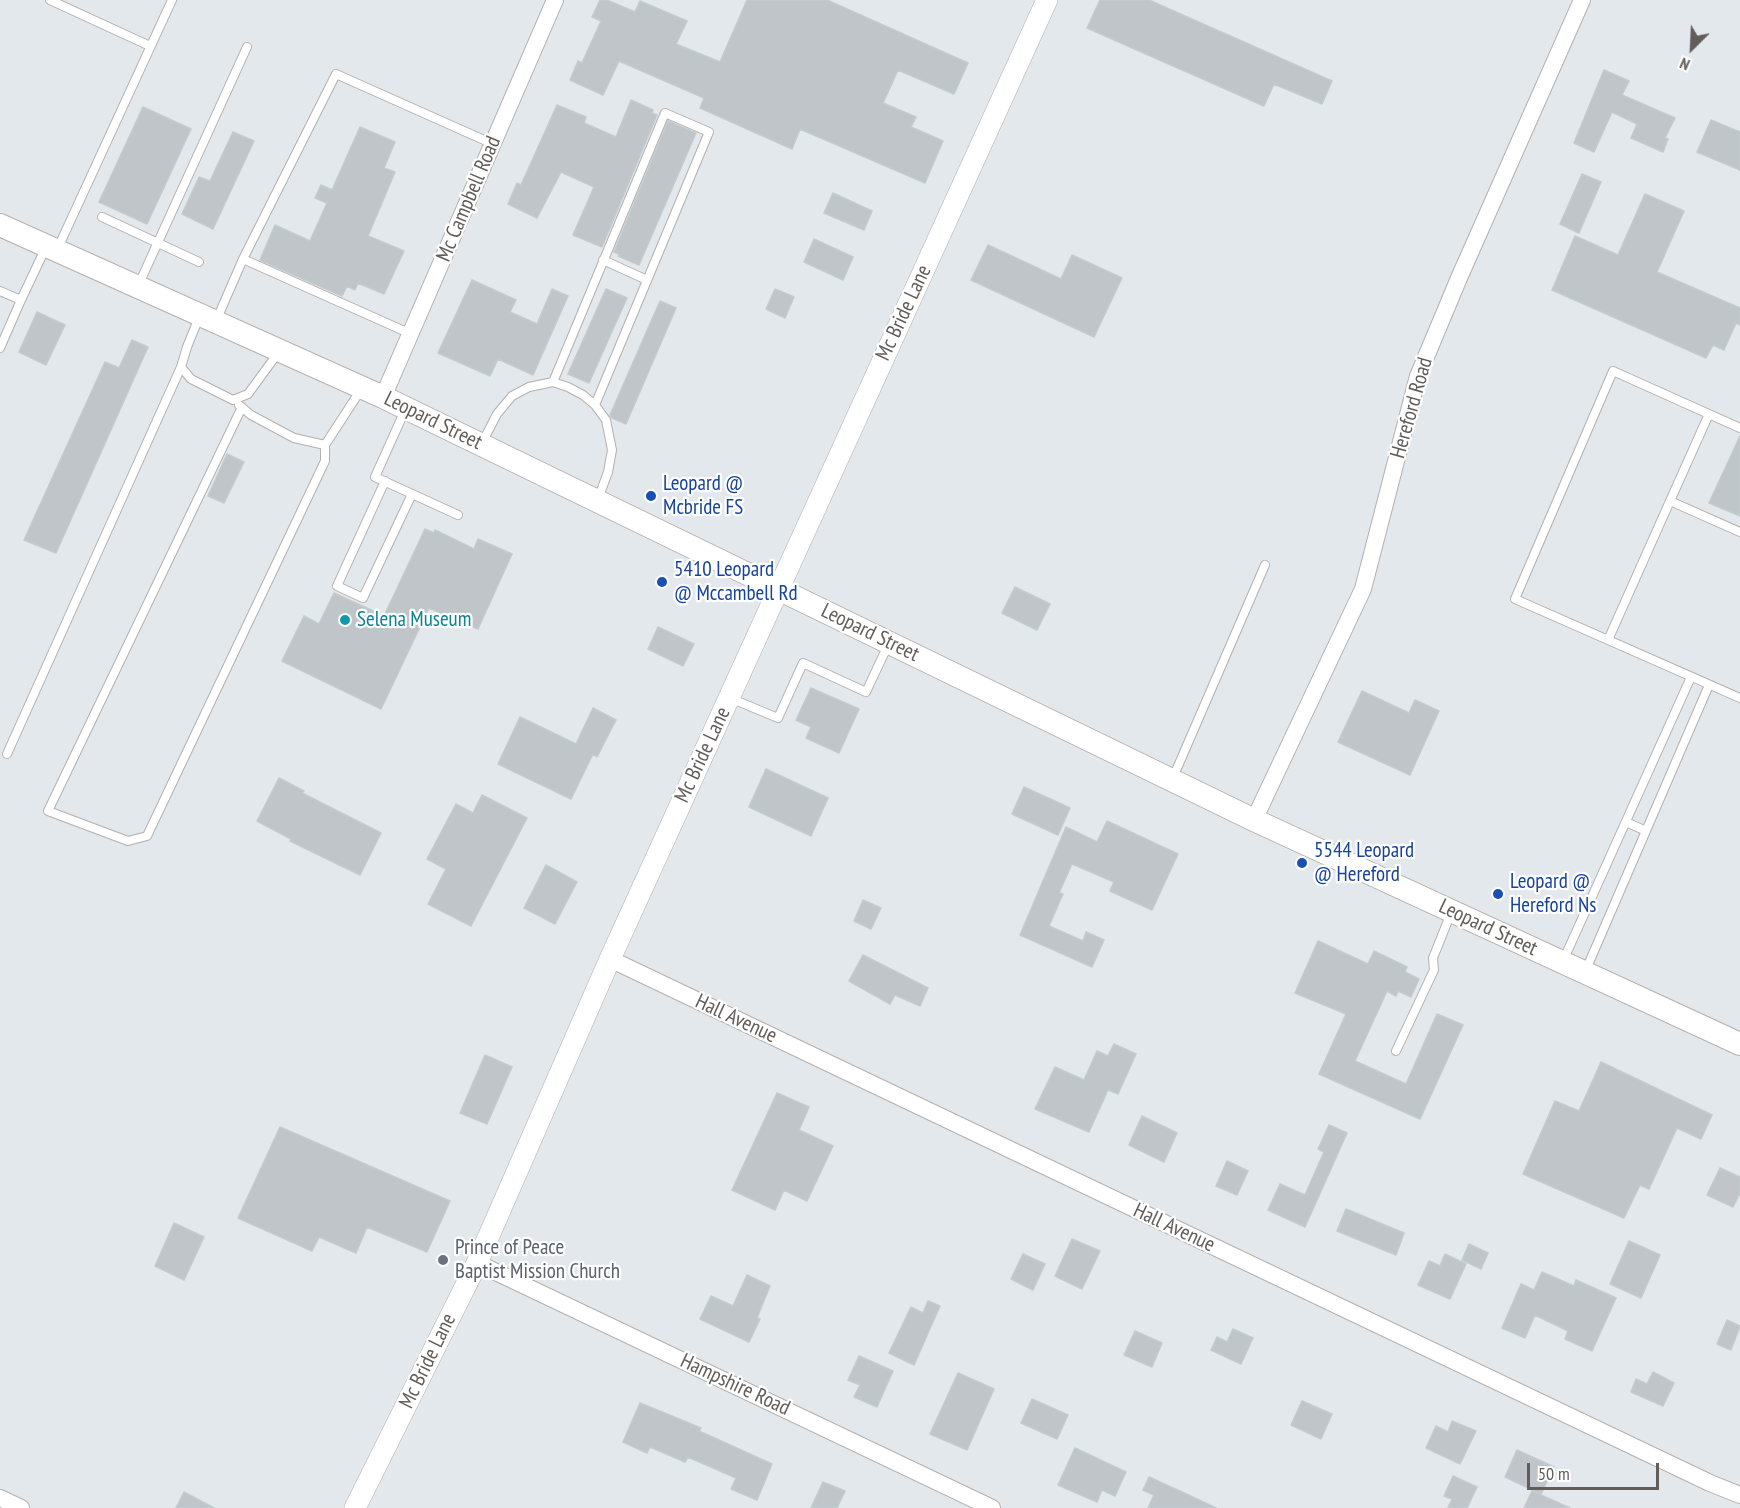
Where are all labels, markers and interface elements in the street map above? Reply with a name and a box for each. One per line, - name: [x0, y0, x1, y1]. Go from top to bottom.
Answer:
- north arrow: [1662, 18, 1722, 78]
- text: N: [1677, 54, 1693, 75]
- street label: Mc Campbell Road: [431, 133, 507, 265]
- street label: Mc Bride Lane: [871, 261, 937, 365]
- street label: Hereford Road: [1386, 355, 1438, 461]
- street label: Leopard Street: [380, 387, 486, 455]
- place label: Leopard @ Mcbride FS: [663, 471, 743, 521]
- marker: Leopard @ Mcbride FS: [644, 489, 658, 503]
- place label: 5410 Leopard @ Mccambell Rd: [674, 557, 798, 607]
- marker: 5410 Leopard @ Mccambell Rd: [655, 575, 669, 589]
- street label: Leopard Street: [817, 599, 923, 667]
- place label: Selena Museum: [357, 607, 471, 633]
- marker: Selena Museum: [338, 613, 352, 627]
- street label: Mc Bride Lane: [670, 703, 736, 807]
- place label: 5544 Leopard @ Hereford: [1314, 838, 1414, 888]
- marker: 5544 Leopard @ Hereford: [1295, 856, 1309, 870]
- place label: Leopard @ Hereford Ns: [1510, 869, 1596, 919]
- marker: Leopard @ Hereford Ns: [1491, 887, 1505, 901]
- street label: Leopard Street: [1435, 894, 1541, 962]
- street label: Hall Avenue: [691, 989, 781, 1049]
- street label: Hall Avenue: [1129, 1198, 1219, 1258]
- place label: Prince of Peace Baptist Mission Church: [455, 1235, 620, 1285]
- marker: Prince of Peace Baptist Mission Church: [436, 1253, 450, 1267]
- street label: Mc Bride Lane: [394, 1309, 462, 1413]
- street label: Hampshire Road: [676, 1349, 794, 1421]
- scale bar: [1530, 1451, 1662, 1489]
- text: 50 m: [1538, 1462, 1570, 1485]

